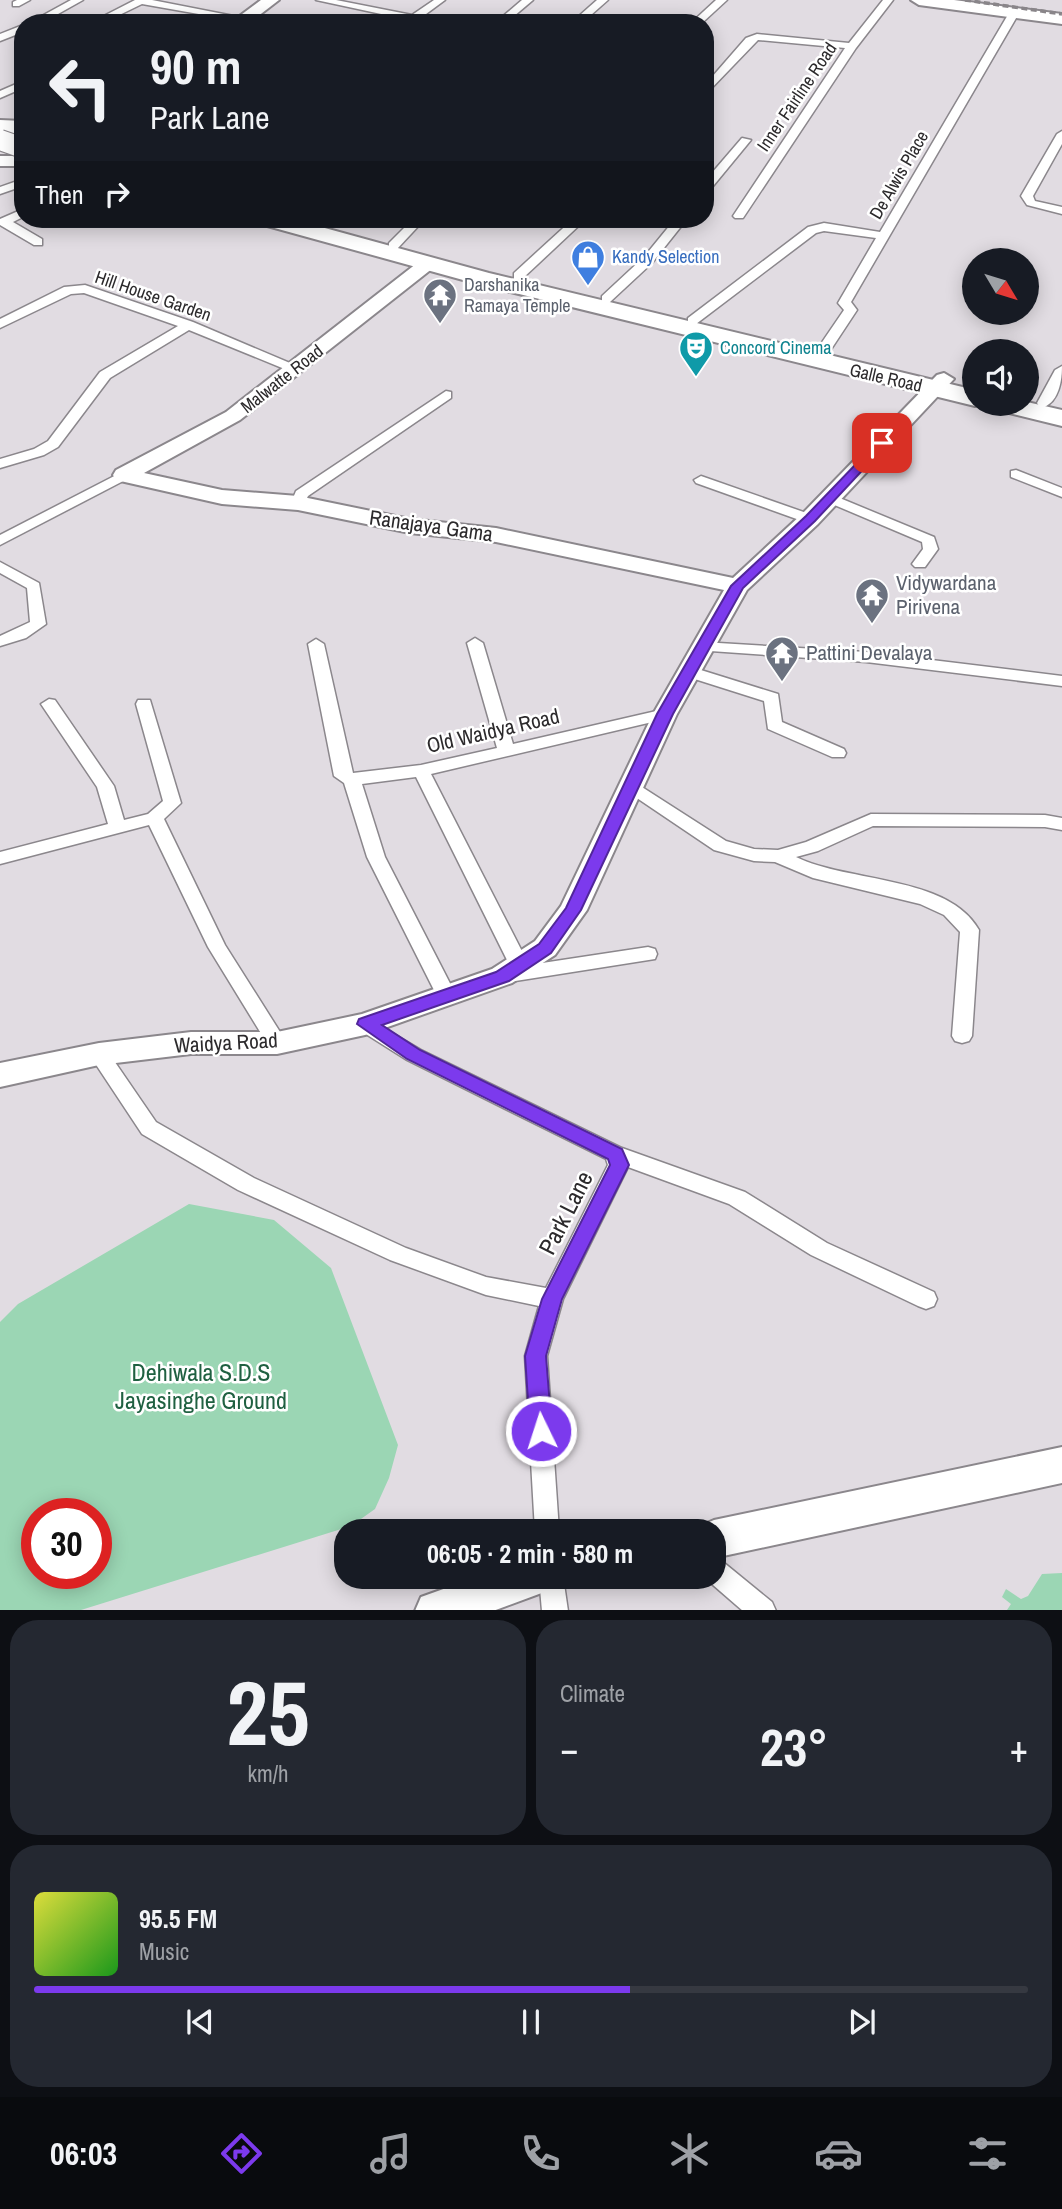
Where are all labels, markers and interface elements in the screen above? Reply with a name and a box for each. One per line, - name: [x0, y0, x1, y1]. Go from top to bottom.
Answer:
- text: 90 m: [150, 33, 242, 99]
- street label: Inner Fairline Road: [751, 37, 842, 156]
- icon: left: [35, 42, 126, 133]
- text: Park Lane: [150, 96, 270, 139]
- street label: De Alwis Place: [863, 126, 934, 224]
- icon: right: [98, 175, 136, 213]
- text: Then: [35, 177, 84, 212]
- shop icon: Kandy Selection: [569, 238, 607, 287]
- place label: Kandy Selection: [612, 244, 720, 269]
- north arrow: [962, 248, 1040, 326]
- map controls: [962, 248, 1039, 416]
- street label: Hill House Garden: [92, 264, 215, 327]
- place label: Darshanika Ramaya Temple: [464, 272, 570, 318]
- temple icon: Darshanika Ramaya Temple: [421, 276, 459, 325]
- theatre icon: Concord Cinema: [677, 329, 715, 378]
- place label: Concord Cinema: [720, 335, 832, 360]
- street label: Malwatte Road: [235, 338, 328, 419]
- button: sound: [962, 339, 1039, 416]
- street label: Galle Road: [847, 357, 925, 398]
- pin: [852, 413, 912, 473]
- icon: arrive: [863, 424, 901, 462]
- street label: Ranajaya Gama: [367, 502, 495, 549]
- place label: Vidywardana Pirivena: [896, 568, 997, 621]
- temple icon: Vidywardana Pirivena: [853, 576, 891, 625]
- temple icon: Pattini Devalaya: [763, 634, 801, 683]
- place label: Pattini Devalaya: [806, 638, 933, 667]
- street label: Old Waidya Road: [424, 701, 562, 760]
- street label: Waidya Road: [173, 1025, 279, 1060]
- street label: Park Lane: [530, 1165, 600, 1260]
- park label: Dehiwala S.D.S Jayasinghe Ground: [115, 1356, 287, 1416]
- position arrow: [504, 1394, 578, 1468]
- speed limit sign: 30: [21, 1498, 112, 1589]
- text: 06:05 · 2 min · 580 m: [427, 1536, 633, 1571]
- text: 25: [227, 1651, 310, 1773]
- text: Climate: [560, 1678, 625, 1709]
- text: 23°: [760, 1712, 828, 1782]
- text: −: [560, 1723, 578, 1774]
- text: +: [1010, 1723, 1028, 1774]
- text: km/h: [248, 1758, 288, 1789]
- text: 95.5 FM: [139, 1901, 217, 1936]
- text: Music: [139, 1936, 189, 1967]
- icon: previous: [181, 2003, 219, 2041]
- icon: pause: [512, 2003, 550, 2041]
- icon: next: [843, 2003, 881, 2041]
- icon: directions: [217, 2129, 266, 2178]
- icon: music: [366, 2129, 415, 2178]
- icon: phone: [516, 2129, 565, 2178]
- icon: climate: [665, 2129, 714, 2178]
- icon: car: [814, 2129, 863, 2178]
- icon: filters: [963, 2129, 1012, 2178]
- text: 06:03: [50, 2132, 117, 2175]

